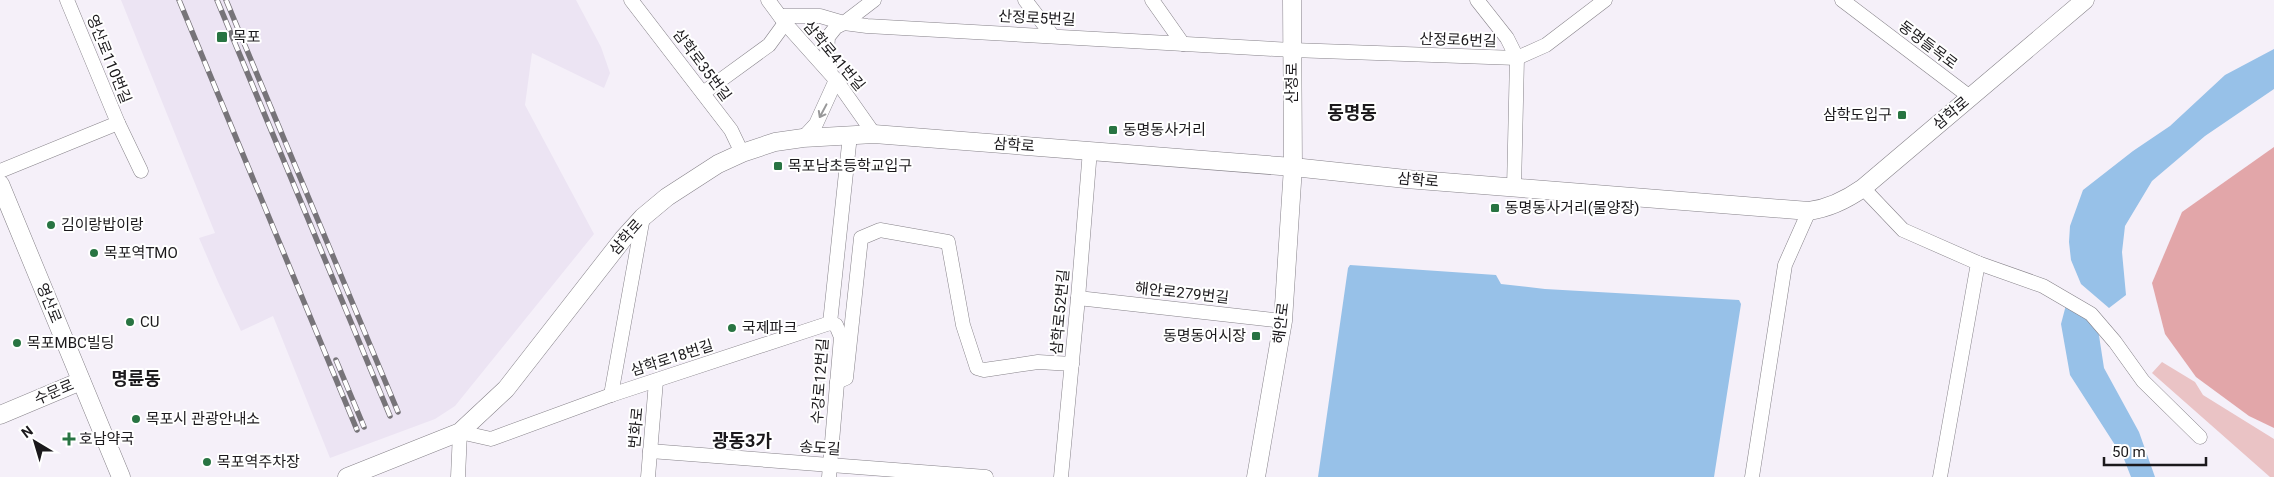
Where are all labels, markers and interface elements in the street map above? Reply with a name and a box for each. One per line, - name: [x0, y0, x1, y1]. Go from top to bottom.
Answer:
- street label: 산정로5번길: [998, 7, 1076, 29]
- street label: 영산로110번길: [83, 12, 135, 106]
- street label: 삼학로41번길: [800, 17, 868, 95]
- street label: 동명들목로: [1895, 17, 1961, 73]
- street label: 삼학로35번길: [669, 25, 735, 105]
- place label: 목포: [233, 28, 261, 46]
- marker: 목포: [215, 30, 229, 44]
- street label: 산정로6번길: [1419, 30, 1497, 50]
- street label: 산정로: [1283, 62, 1301, 104]
- street label: 삼학로: [1929, 93, 1973, 133]
- district label: 동명동: [1327, 102, 1377, 123]
- one-way arrow: [818, 103, 828, 118]
- place label: 삼학도입구: [1823, 106, 1892, 124]
- marker: 삼학도입구: [1896, 109, 1908, 121]
- place label: 동명동사거리: [1123, 121, 1206, 139]
- marker: 동명동사거리: [1107, 124, 1119, 136]
- street label: 삼학로: [993, 135, 1035, 155]
- place label: 목포남초등학교입구: [788, 157, 912, 175]
- marker: 목포남초등학교입구: [772, 160, 784, 172]
- street label: 삼학로: [1397, 169, 1439, 191]
- place label: 동명동사거리(물양장): [1505, 199, 1640, 217]
- marker: 동명동사거리(물양장): [1489, 202, 1501, 214]
- street label: 삼학로: [606, 215, 646, 259]
- place label: 김이랑밥이랑: [61, 216, 144, 234]
- marker: 김이랑밥이랑: [45, 219, 57, 231]
- place label: 목포역TMO: [104, 244, 178, 262]
- marker: 목포역TMO: [88, 247, 100, 259]
- street label: 삼학로52번길: [1047, 268, 1073, 356]
- street label: 해안로279번길: [1134, 279, 1230, 307]
- street label: 영산로: [33, 280, 65, 326]
- street label: 해안로: [1270, 301, 1292, 345]
- place label: CU: [140, 313, 160, 331]
- marker: CU: [124, 316, 136, 328]
- place label: 국제파크: [742, 319, 797, 337]
- marker: 국제파크: [726, 322, 738, 334]
- place label: 동명동어시장: [1163, 327, 1246, 345]
- marker: 동명동어시장: [1250, 330, 1262, 342]
- place label: 목포MBC빌딩: [27, 334, 114, 352]
- street label: 삼학로18번길: [628, 336, 716, 380]
- marker: 목포MBC빌딩: [11, 337, 23, 349]
- street label: 수강로12번길: [808, 338, 832, 424]
- district label: 명륜동: [111, 368, 161, 389]
- street label: 수문로: [31, 376, 77, 408]
- street label: 번화로: [625, 407, 647, 449]
- place label: 목포시 관광안내소: [146, 410, 260, 428]
- marker: 목포시 관광안내소: [130, 413, 142, 425]
- north arrow: [10, 417, 60, 467]
- text: N: [18, 422, 36, 441]
- place label: 호남약국: [79, 430, 134, 448]
- district label: 광동3가: [712, 430, 772, 451]
- marker: 호남약국: [63, 433, 75, 445]
- scale bar: [2104, 434, 2206, 466]
- street label: 송도길: [799, 438, 841, 458]
- text: 50 m: [2112, 443, 2146, 461]
- place label: 목포역주차장: [217, 453, 300, 471]
- marker: 목포역주차장: [201, 456, 213, 468]

